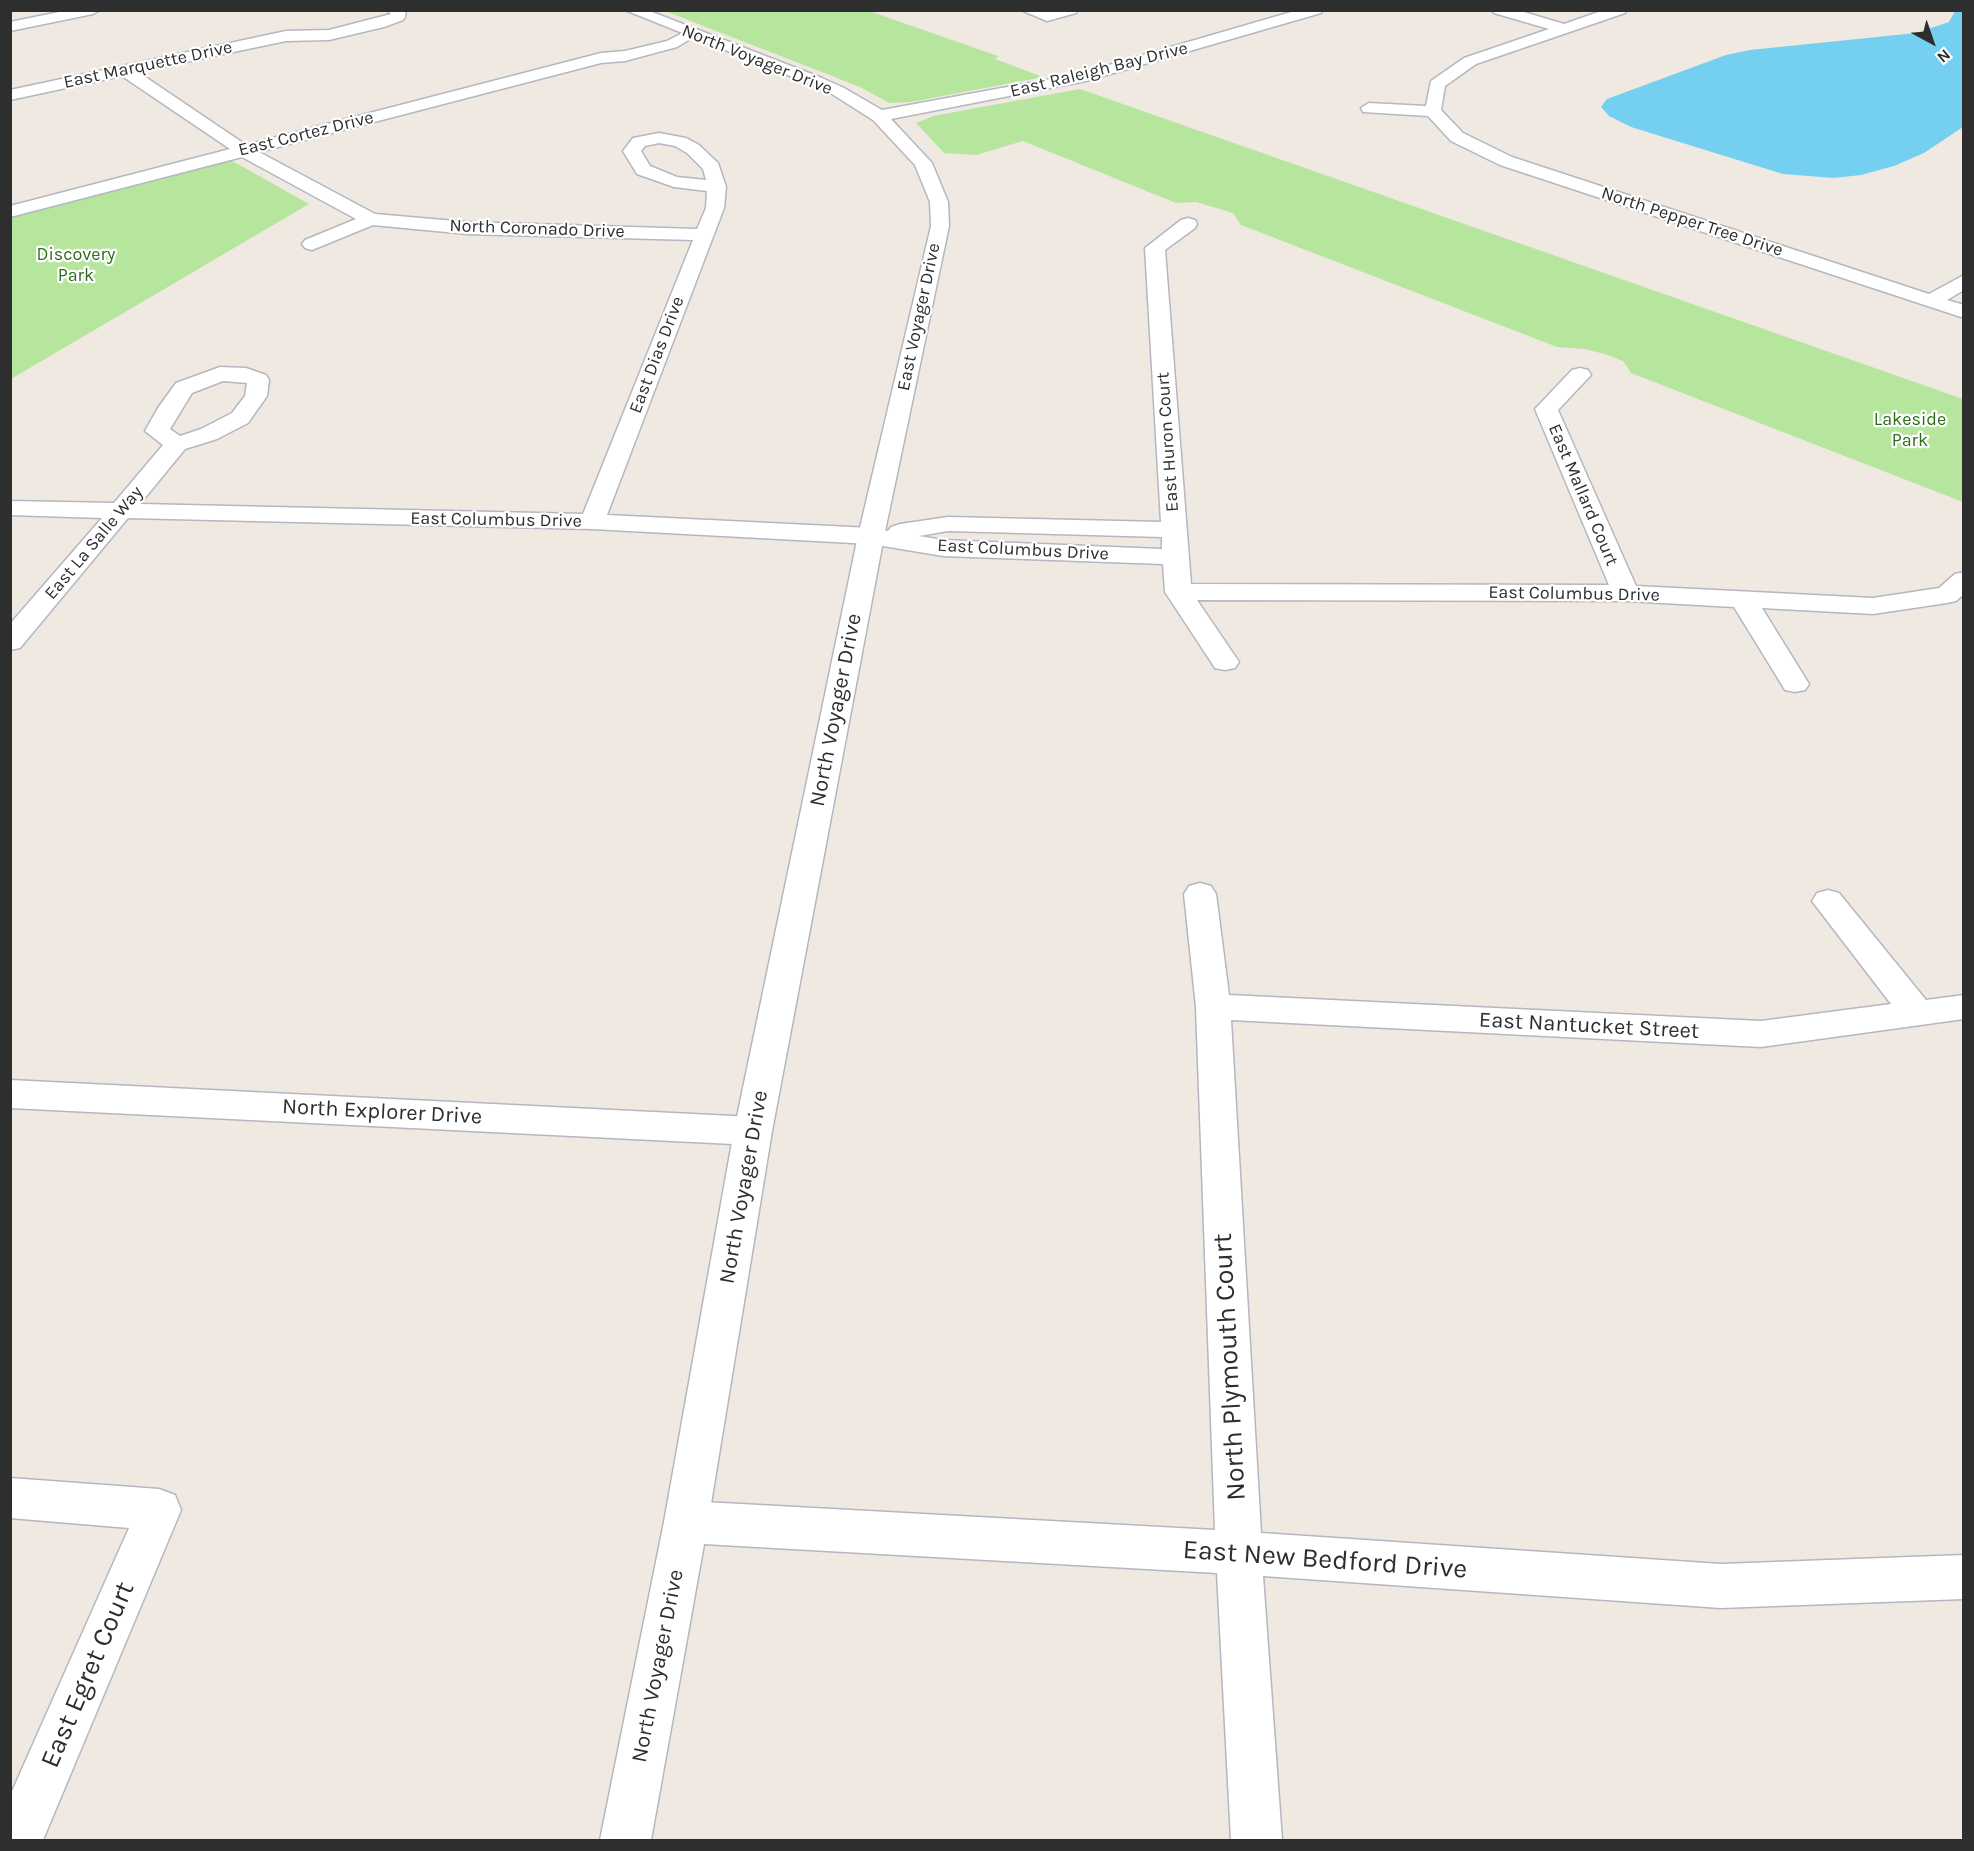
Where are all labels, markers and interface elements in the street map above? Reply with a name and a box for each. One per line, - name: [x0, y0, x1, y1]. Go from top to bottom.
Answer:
- north arrow: [1902, 12, 1962, 72]
- street label: North Voyager Drive: [679, 20, 835, 100]
- street label: East Marquette Drive: [62, 37, 234, 93]
- street label: East Raleigh Bay Drive: [1008, 37, 1190, 103]
- text: N: [1933, 45, 1954, 67]
- street label: East Cortez Drive: [236, 107, 376, 161]
- street label: North Pepper Tree Drive: [1598, 182, 1786, 262]
- street label: North Coronado Drive: [449, 215, 625, 243]
- street label: East Voyager Drive: [893, 241, 945, 393]
- park label: Discovery Park: [36, 244, 116, 286]
- street label: East Dias Drive: [625, 294, 689, 416]
- street label: East Huron Court: [1152, 371, 1184, 513]
- park label: Lakeside Park: [1874, 409, 1946, 452]
- street label: East Mallard Court: [1543, 421, 1623, 569]
- street label: East La Salle Way: [40, 482, 148, 604]
- street label: East Columbus Drive: [410, 508, 582, 532]
- street label: East Columbus Drive: [937, 535, 1109, 565]
- street label: East Columbus Drive: [1488, 582, 1660, 606]
- street label: North Voyager Drive: [804, 611, 868, 809]
- street label: East Nantucket Street: [1478, 1007, 1700, 1045]
- street label: North Voyager Drive: [714, 1088, 774, 1286]
- street label: North Explorer Drive: [281, 1094, 483, 1130]
- street label: North Plymouth Court: [1207, 1232, 1253, 1502]
- street label: East New Bedford Drive: [1182, 1534, 1468, 1586]
- street label: North Voyager Drive: [626, 1567, 690, 1765]
- street label: East Egret Court: [34, 1577, 142, 1773]

